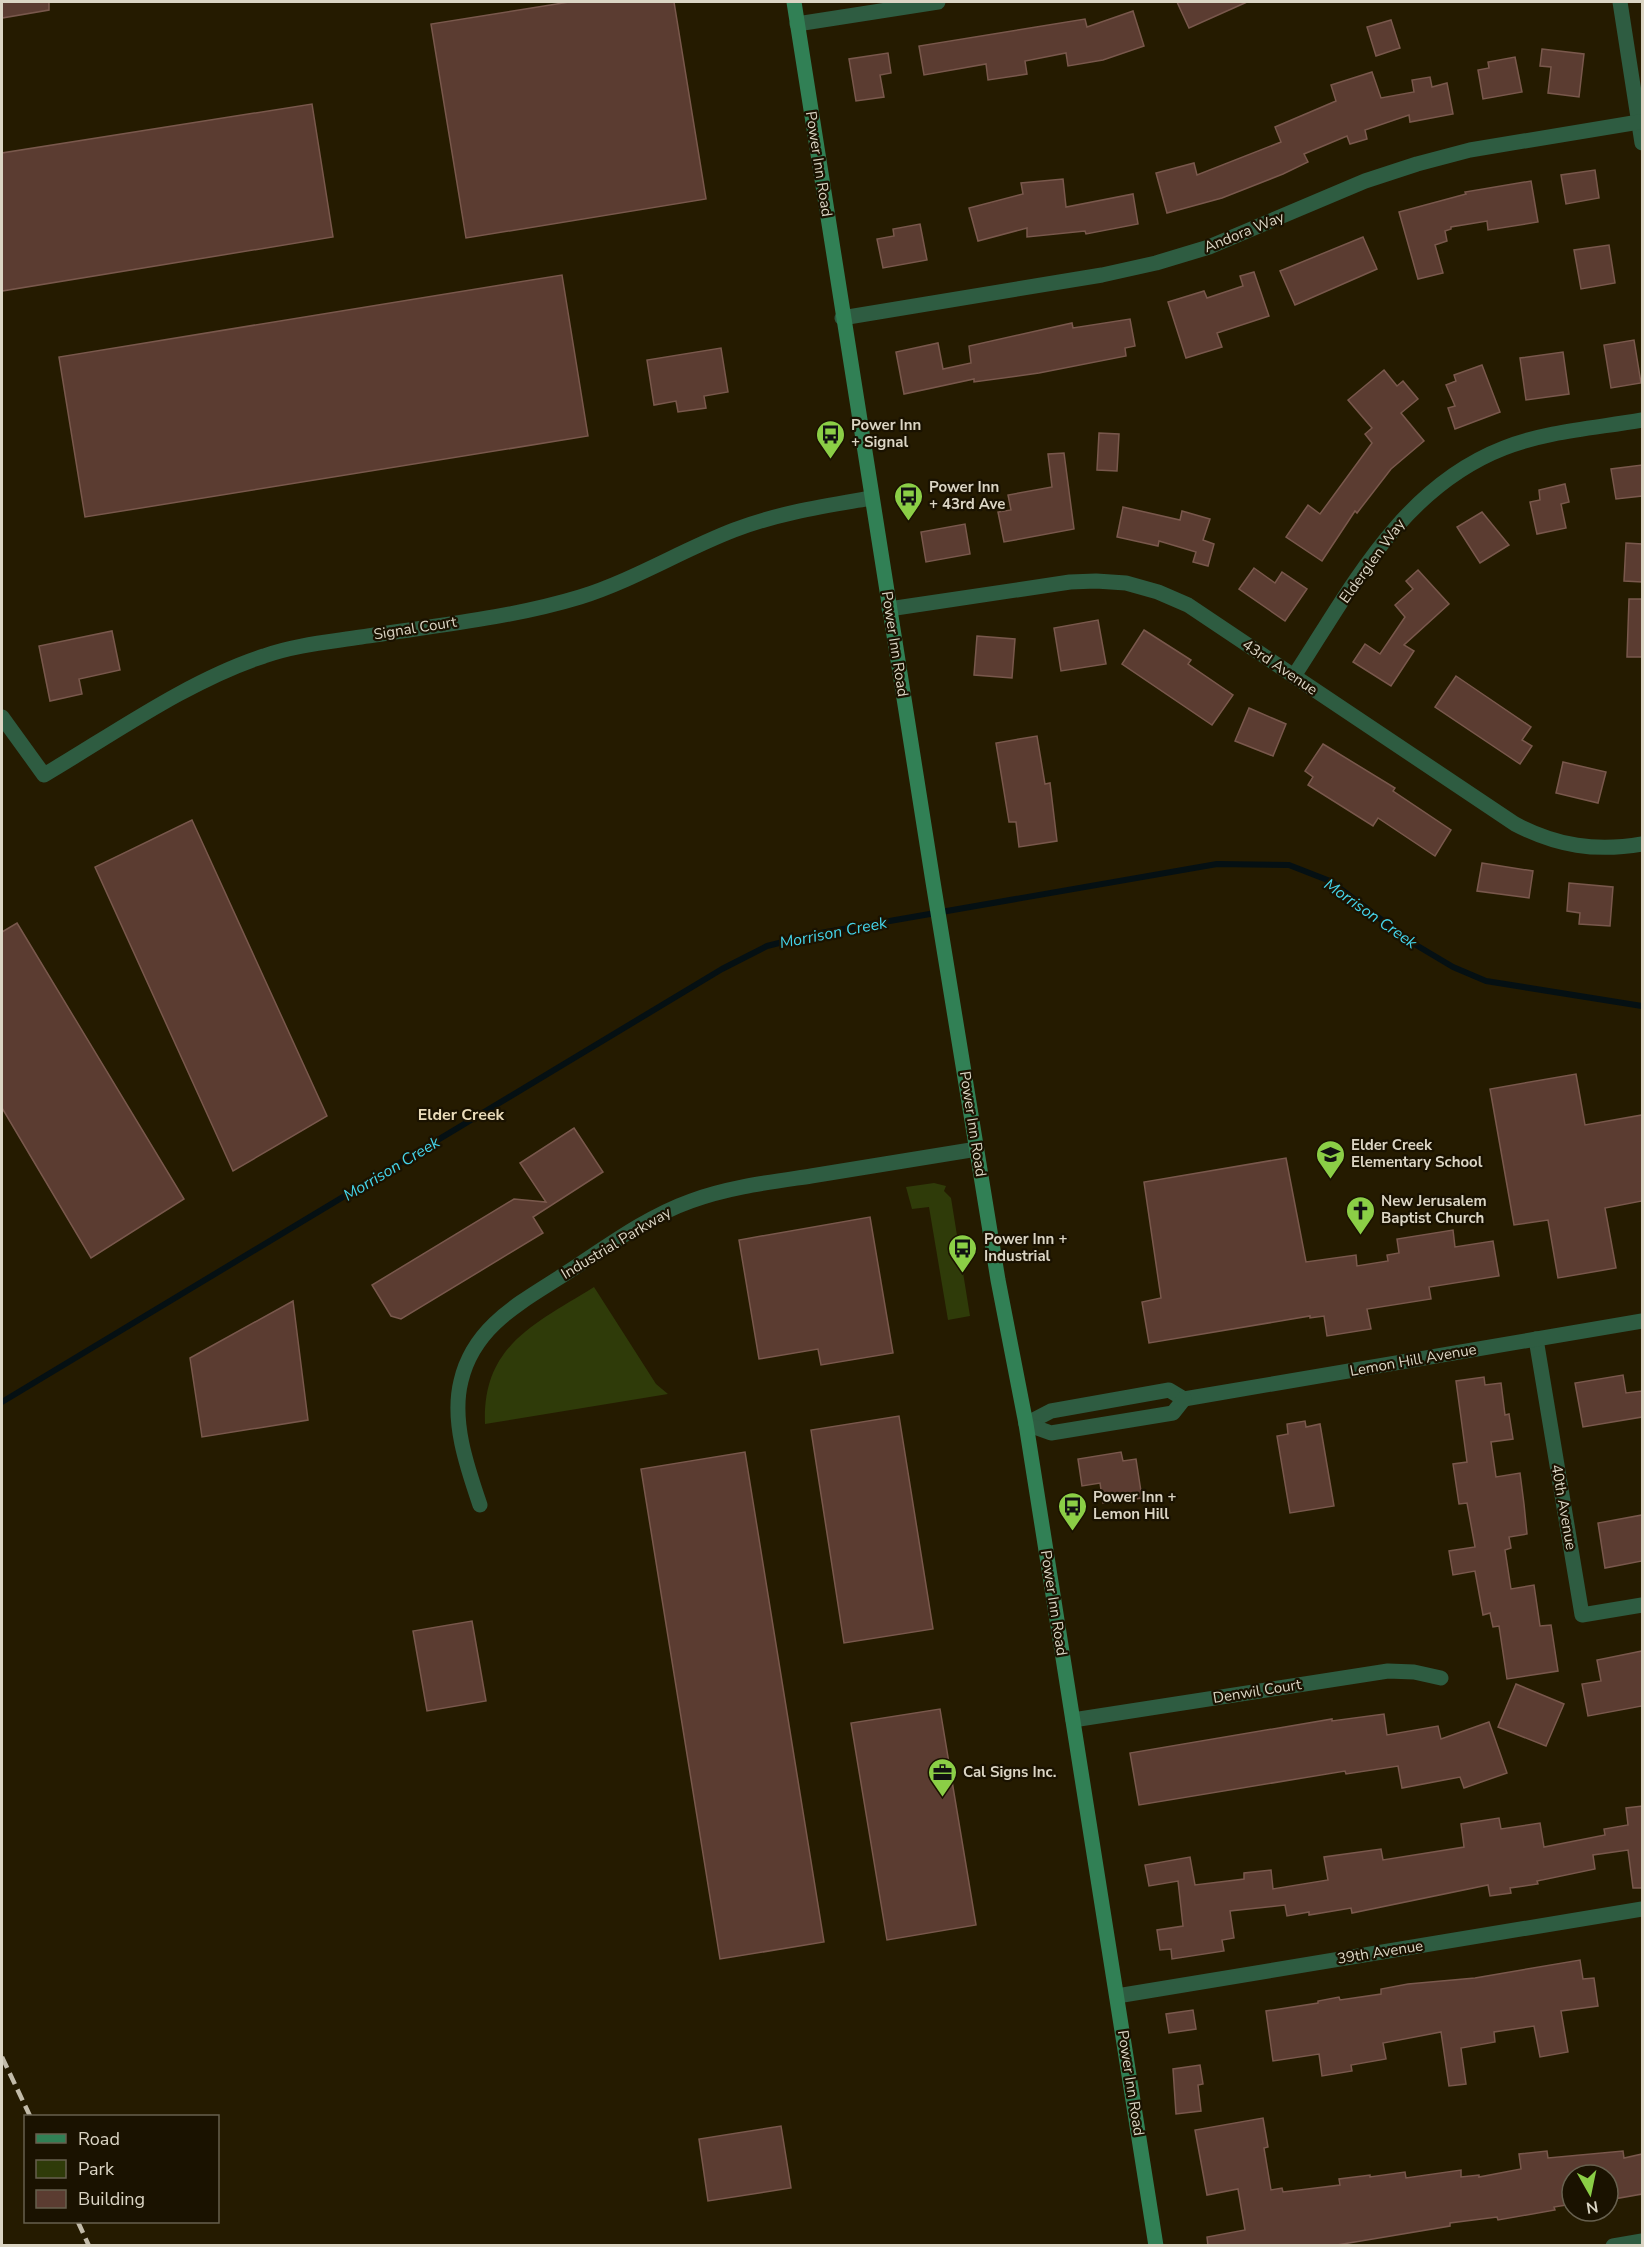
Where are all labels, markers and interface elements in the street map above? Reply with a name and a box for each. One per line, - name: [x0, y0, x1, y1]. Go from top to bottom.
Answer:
- street label: Power Inn Road: [801, 110, 837, 218]
- street label: Andora Way: [1201, 207, 1287, 257]
- place label: Power Inn + Signal: [851, 415, 921, 452]
- bus stop icon: Power Inn + Signal: [814, 418, 846, 460]
- place label: Power Inn + 43rd Ave: [929, 477, 1006, 514]
- bus stop icon: Power Inn + 43rd Ave: [892, 480, 924, 522]
- street label: Elderglen Way: [1335, 514, 1410, 607]
- street label: Power Inn Road: [877, 590, 913, 698]
- street label: Signal Court: [372, 611, 459, 644]
- street label: 43rd Avenue: [1238, 634, 1322, 700]
- water label: Morrison Creek: [1319, 874, 1422, 955]
- water label: Morrison Creek: [778, 912, 890, 954]
- street label: Power Inn Road: [955, 1070, 991, 1178]
- district label: Elder Creek: [418, 1104, 505, 1126]
- water label: Morrison Creek: [339, 1131, 445, 1206]
- place label: Elder Creek Elementary School: [1351, 1135, 1483, 1172]
- school or university icon: Elder Creek Elementary School: [1314, 1138, 1346, 1180]
- place label: New Jerusalem Baptist Church: [1381, 1191, 1487, 1228]
- church icon: New Jerusalem Baptist Church: [1344, 1194, 1376, 1236]
- street label: Industrial Parkway: [557, 1202, 675, 1284]
- place label: Power Inn + Industrial: [984, 1229, 1067, 1266]
- bus stop icon: Power Inn + Industrial: [947, 1232, 979, 1274]
- street label: Lemon Hill Avenue: [1348, 1339, 1478, 1381]
- street label: 40th Avenue: [1547, 1463, 1581, 1551]
- place label: Power Inn + Lemon Hill: [1093, 1487, 1176, 1524]
- bus stop icon: Power Inn + Lemon Hill: [1056, 1490, 1088, 1532]
- street label: Power Inn Road: [1036, 1549, 1072, 1657]
- street label: Denwil Court: [1211, 1674, 1303, 1708]
- office icon: Cal Signs Inc.: [926, 1756, 958, 1798]
- place label: Cal Signs Inc.: [963, 1762, 1056, 1782]
- street label: 39th Avenue: [1336, 1935, 1424, 1969]
- street label: Power Inn Road: [1113, 2029, 1149, 2137]
- legend: [24, 2115, 219, 2223]
- text: Road: [78, 2127, 120, 2151]
- text: Park: [78, 2157, 115, 2181]
- north arrow: [1560, 2163, 1620, 2223]
- text: Building: [78, 2187, 145, 2211]
- text: N: [1585, 2195, 1600, 2219]

